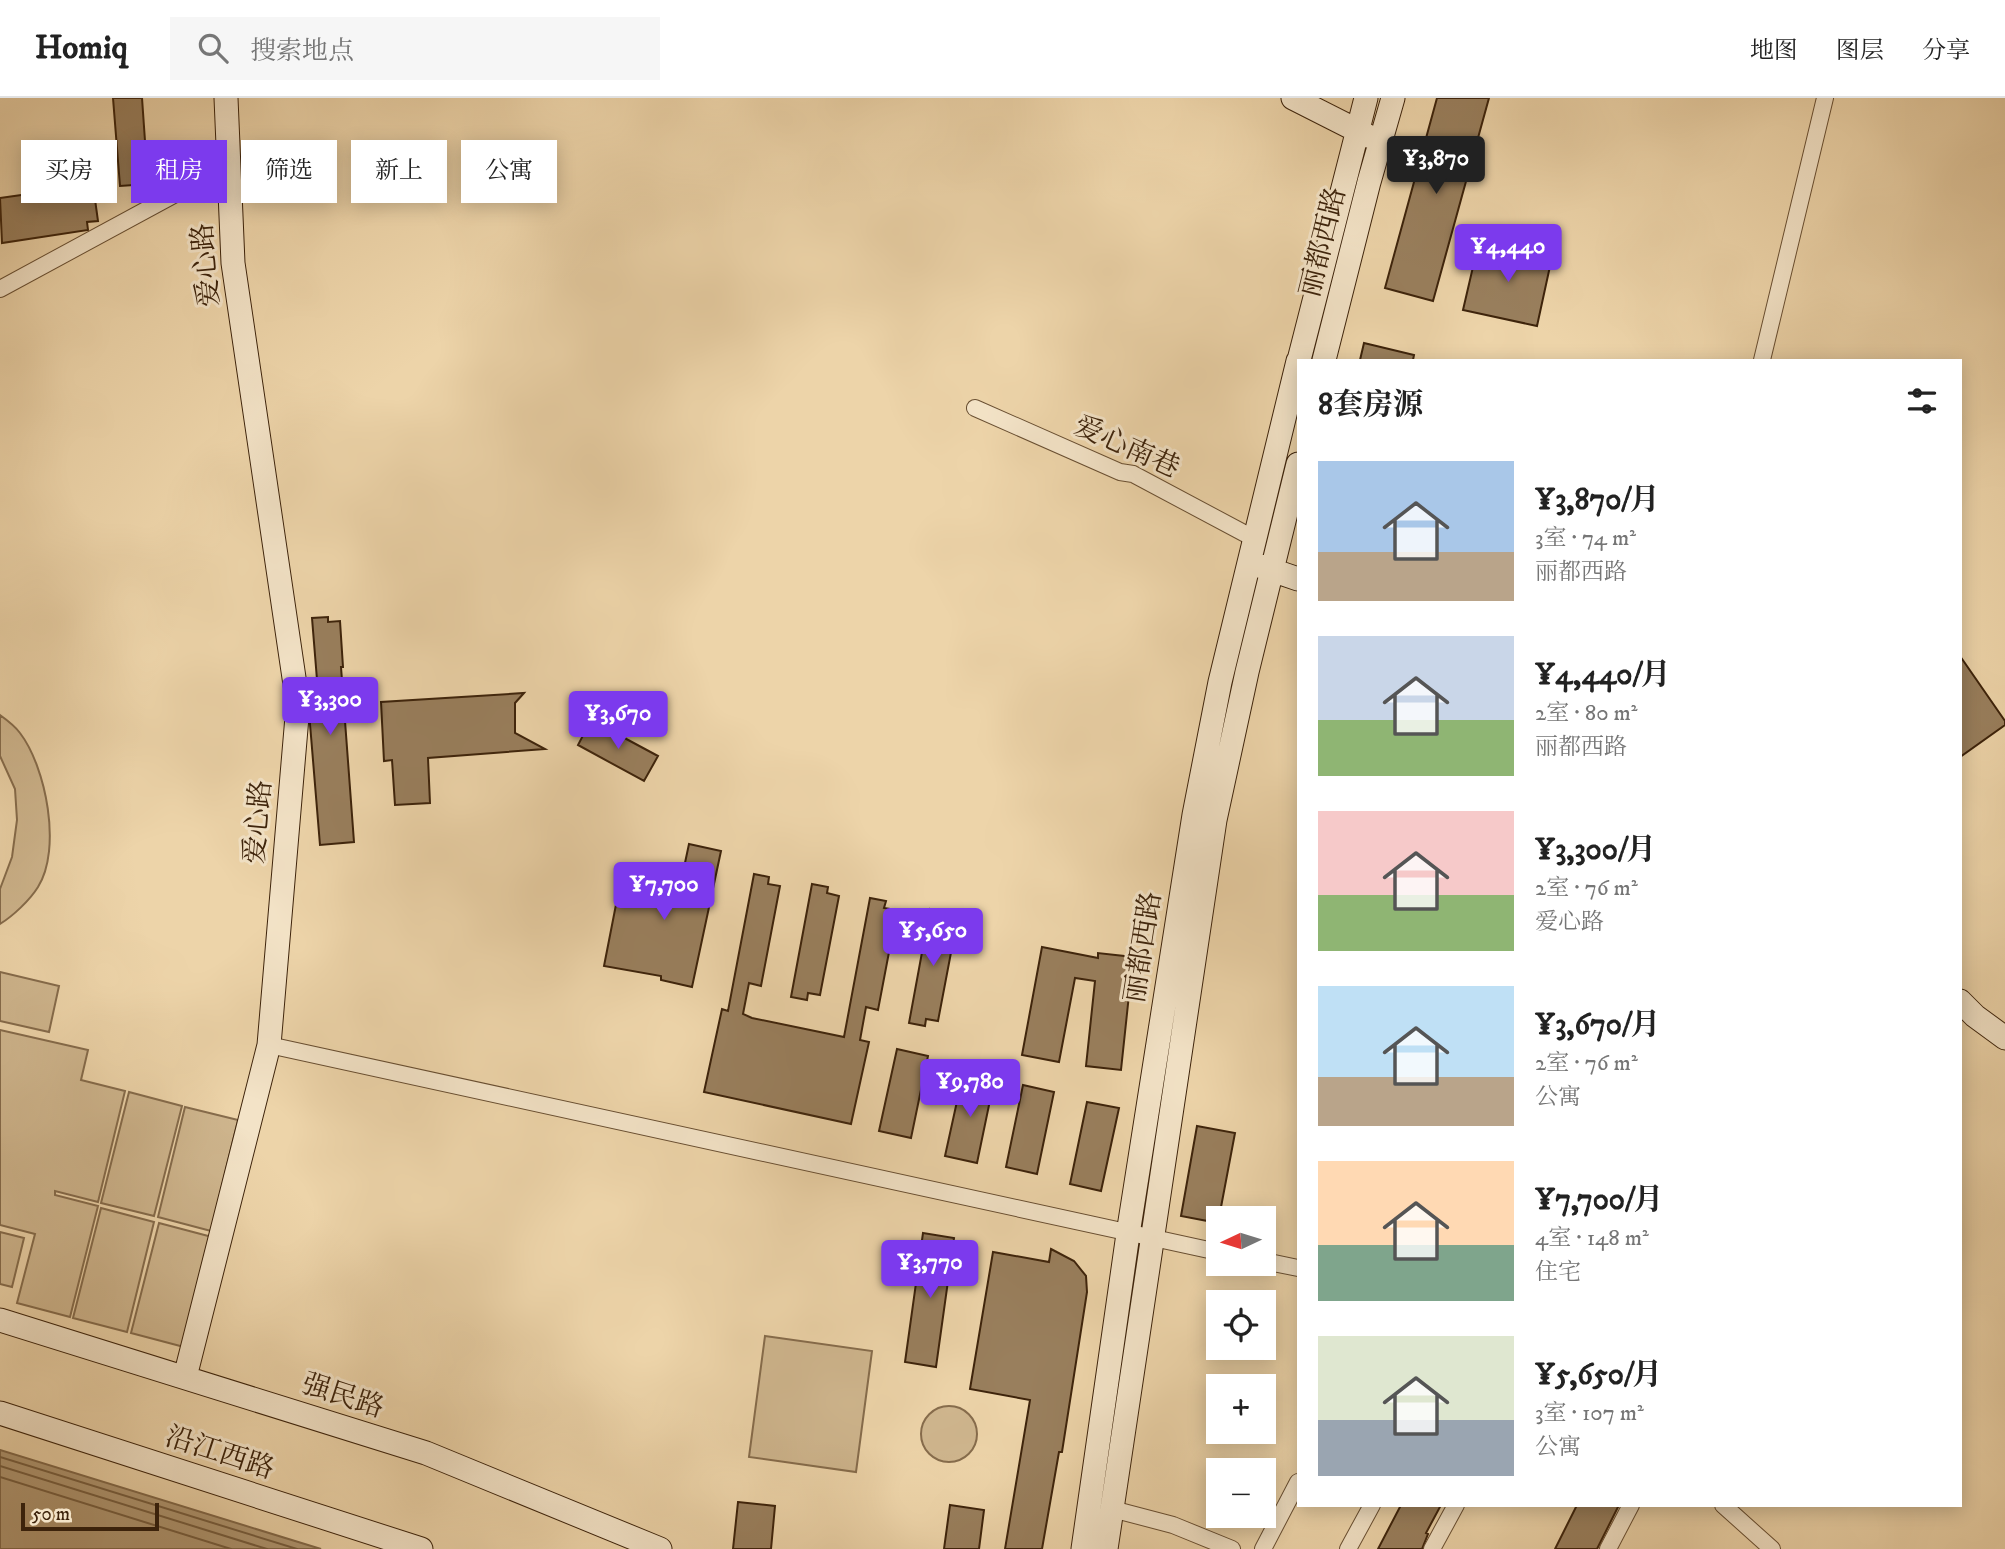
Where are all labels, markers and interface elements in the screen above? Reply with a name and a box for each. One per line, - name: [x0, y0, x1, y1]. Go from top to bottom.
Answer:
- search box: [170, 17, 660, 80]
- text: Homiq: [35, 28, 128, 69]
- icon: search: [194, 29, 232, 67]
- text: 搜索地点: [250, 35, 354, 68]
- text: 地图: [1750, 36, 1798, 66]
- text: 图层: [1836, 36, 1884, 66]
- text: 分享: [1922, 36, 1970, 66]
- pin: ¥3,870: [1379, 136, 1493, 196]
- chip: 买房: [21, 140, 117, 203]
- chip: 租房: [131, 140, 227, 203]
- chip: 筛选: [241, 140, 337, 203]
- chip: 新上: [351, 140, 447, 203]
- chip: 公寓: [461, 140, 557, 203]
- text: ¥3,870: [1403, 144, 1469, 173]
- street label: 丽都西路: [1292, 183, 1354, 301]
- street label: 爱心路: [185, 222, 227, 308]
- pin: ¥4,440: [1451, 225, 1565, 284]
- text: ¥4,440: [1471, 232, 1545, 261]
- icon: filters: [1903, 382, 1941, 420]
- text: 8套房源: [1318, 387, 1423, 424]
- street label: 爱心南巷: [1069, 408, 1185, 486]
- text: ¥3,870/月: [1535, 482, 1660, 519]
- icon: home: [1374, 489, 1458, 573]
- text: 3室 · 74 m²: [1535, 524, 1636, 553]
- text: 丽都西路: [1535, 558, 1627, 587]
- text: ¥4,440/月: [1535, 657, 1671, 694]
- icon: home: [1374, 664, 1458, 748]
- pin: ¥3,300: [273, 678, 387, 737]
- text: ¥3,300: [298, 685, 362, 714]
- pin: ¥3,670: [561, 692, 675, 751]
- text: ¥3,670: [585, 699, 651, 728]
- text: 2室 · 80 m²: [1535, 699, 1638, 728]
- text: 丽都西路: [1535, 733, 1627, 762]
- street label: 爱心路: [237, 779, 279, 865]
- text: ¥3,300/月: [1535, 832, 1656, 869]
- icon: home: [1374, 839, 1458, 923]
- pin: ¥7,700: [607, 862, 721, 922]
- text: ¥7,700: [629, 870, 699, 899]
- text: 2室 · 76 m²: [1535, 874, 1638, 903]
- street label: 丽都西路: [1117, 889, 1169, 1005]
- pin: ¥5,650: [876, 908, 990, 968]
- text: 爱心路: [1535, 908, 1604, 937]
- text: ¥5,650: [899, 916, 967, 945]
- text: ¥3,670/月: [1535, 1007, 1660, 1044]
- icon: home: [1374, 1014, 1458, 1098]
- text: 2室 · 76 m²: [1535, 1049, 1638, 1078]
- pin: ¥9,780: [913, 1060, 1027, 1119]
- text: ¥9,780: [936, 1067, 1004, 1096]
- text: 公寓: [1535, 1083, 1581, 1112]
- text: ¥7,700/月: [1535, 1182, 1663, 1219]
- icon: home: [1374, 1189, 1458, 1273]
- north arrow: [1206, 1206, 1276, 1276]
- map controls: [1206, 1206, 1276, 1528]
- text: 4室 · 148 m²: [1535, 1224, 1649, 1253]
- pin: ¥3,770: [873, 1240, 987, 1300]
- text: ¥3,770: [897, 1248, 963, 1277]
- text: 住宅: [1535, 1258, 1581, 1287]
- button: locate: [1206, 1290, 1276, 1360]
- text: ¥5,650/月: [1535, 1357, 1662, 1394]
- icon: home: [1374, 1364, 1458, 1448]
- street label: 强民路: [298, 1366, 388, 1426]
- button: +: [1206, 1374, 1276, 1444]
- text: 3室 · 107 m²: [1535, 1399, 1644, 1428]
- street label: 沿江西路: [161, 1419, 279, 1487]
- text: 公寓: [1535, 1433, 1581, 1462]
- button: −: [1206, 1458, 1276, 1528]
- scale bar: [21, 1500, 159, 1532]
- text: 50 m: [32, 1503, 70, 1526]

